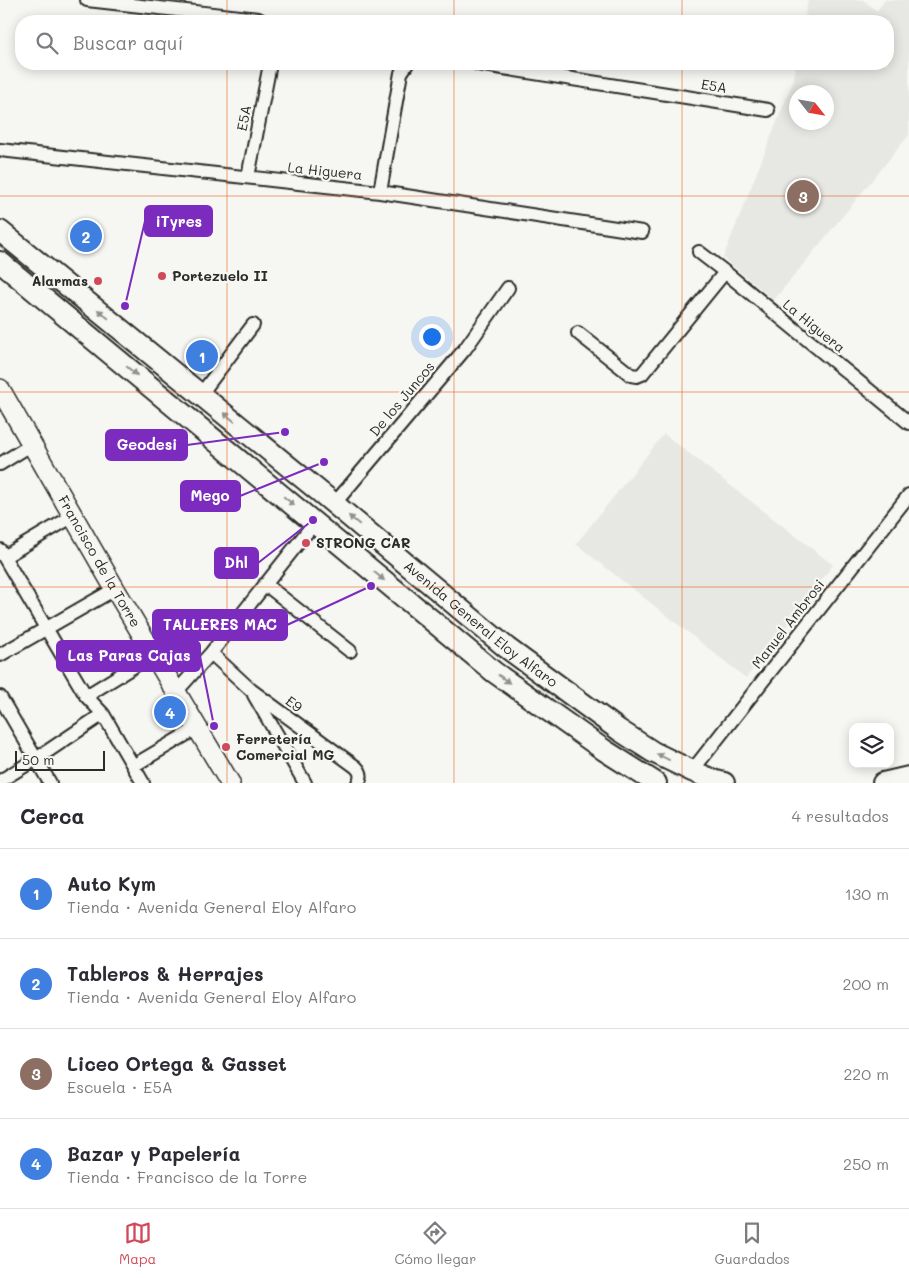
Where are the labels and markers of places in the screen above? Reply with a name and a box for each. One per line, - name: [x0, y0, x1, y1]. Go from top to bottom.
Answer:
- pin: 3: [787, 177, 819, 215]
- callout: iTyres: [145, 206, 212, 236]
- pin: 2: [70, 217, 102, 255]
- place label: Portezuelo II: [172, 266, 268, 285]
- marker: Portezuelo II: [156, 270, 168, 282]
- place label: Alarmas: [32, 271, 88, 290]
- marker: Alarmas: [92, 275, 104, 287]
- pin: 1: [186, 337, 218, 375]
- callout: Geodesi: [106, 430, 187, 460]
- callout: Mego: [181, 481, 240, 511]
- place label: STRONG CAR: [316, 533, 410, 552]
- marker: STRONG CAR: [300, 537, 312, 549]
- callout: Dhl: [215, 548, 258, 578]
- callout: TALLERES MAC: [153, 610, 287, 640]
- callout: Las Paras Cajas: [57, 641, 200, 671]
- pin: 4: [154, 693, 186, 731]
- place label: Ferretería Comercial MG: [236, 729, 334, 764]
- marker: Ferretería Comercial MG: [220, 741, 232, 753]

